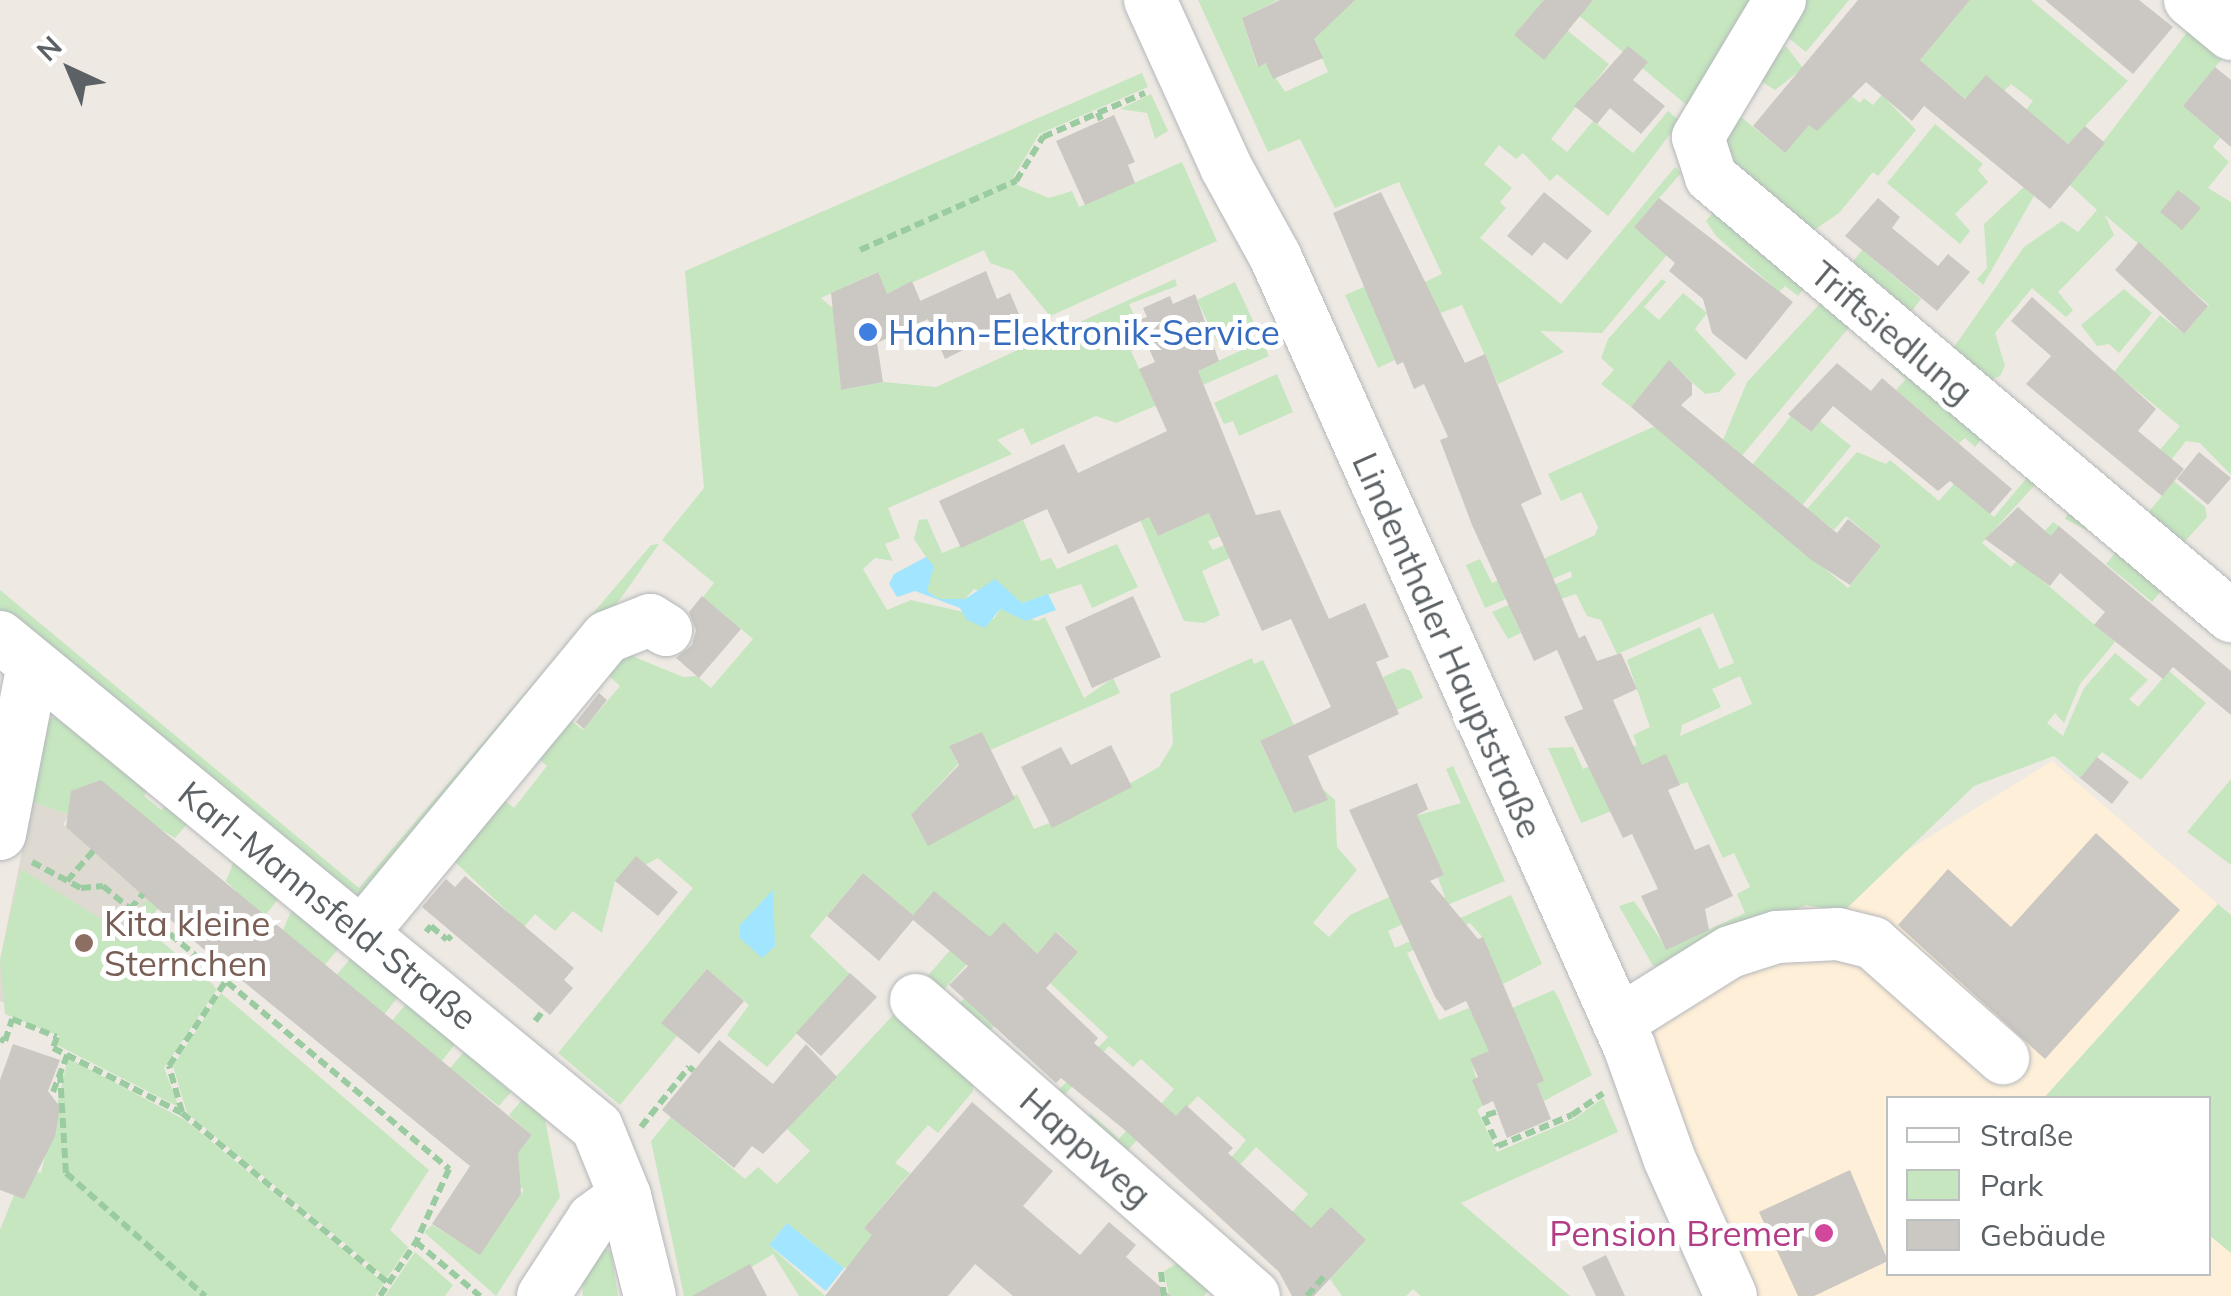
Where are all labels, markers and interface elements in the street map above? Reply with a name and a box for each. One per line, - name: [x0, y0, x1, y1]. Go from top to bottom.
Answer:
- north arrow: [20, 20, 120, 120]
- text: N: [29, 28, 69, 68]
- street label: Triftsiedlung: [1802, 252, 1982, 412]
- place label: Hahn-Elektronik-Service: [888, 311, 1280, 353]
- marker: Hahn-Elektronik-Service: [857, 321, 879, 343]
- street label: Lindenthaler Hauptstraße: [1344, 446, 1552, 844]
- street label: Karl-Mannsfeld-Straße: [170, 772, 486, 1038]
- place label: Kita kleine Sternchen: [104, 902, 270, 984]
- marker: Kita kleine Sternchen: [73, 932, 95, 954]
- street label: Happweg: [1012, 1079, 1160, 1215]
- legend: [1886, 1096, 2211, 1276]
- text: Straße: [1980, 1116, 2073, 1154]
- text: Park: [1980, 1166, 2043, 1204]
- place label: Pension Bremer: [1549, 1212, 1804, 1254]
- text: Gebäude: [1980, 1216, 2106, 1254]
- marker: Pension Bremer: [1813, 1222, 1835, 1244]

